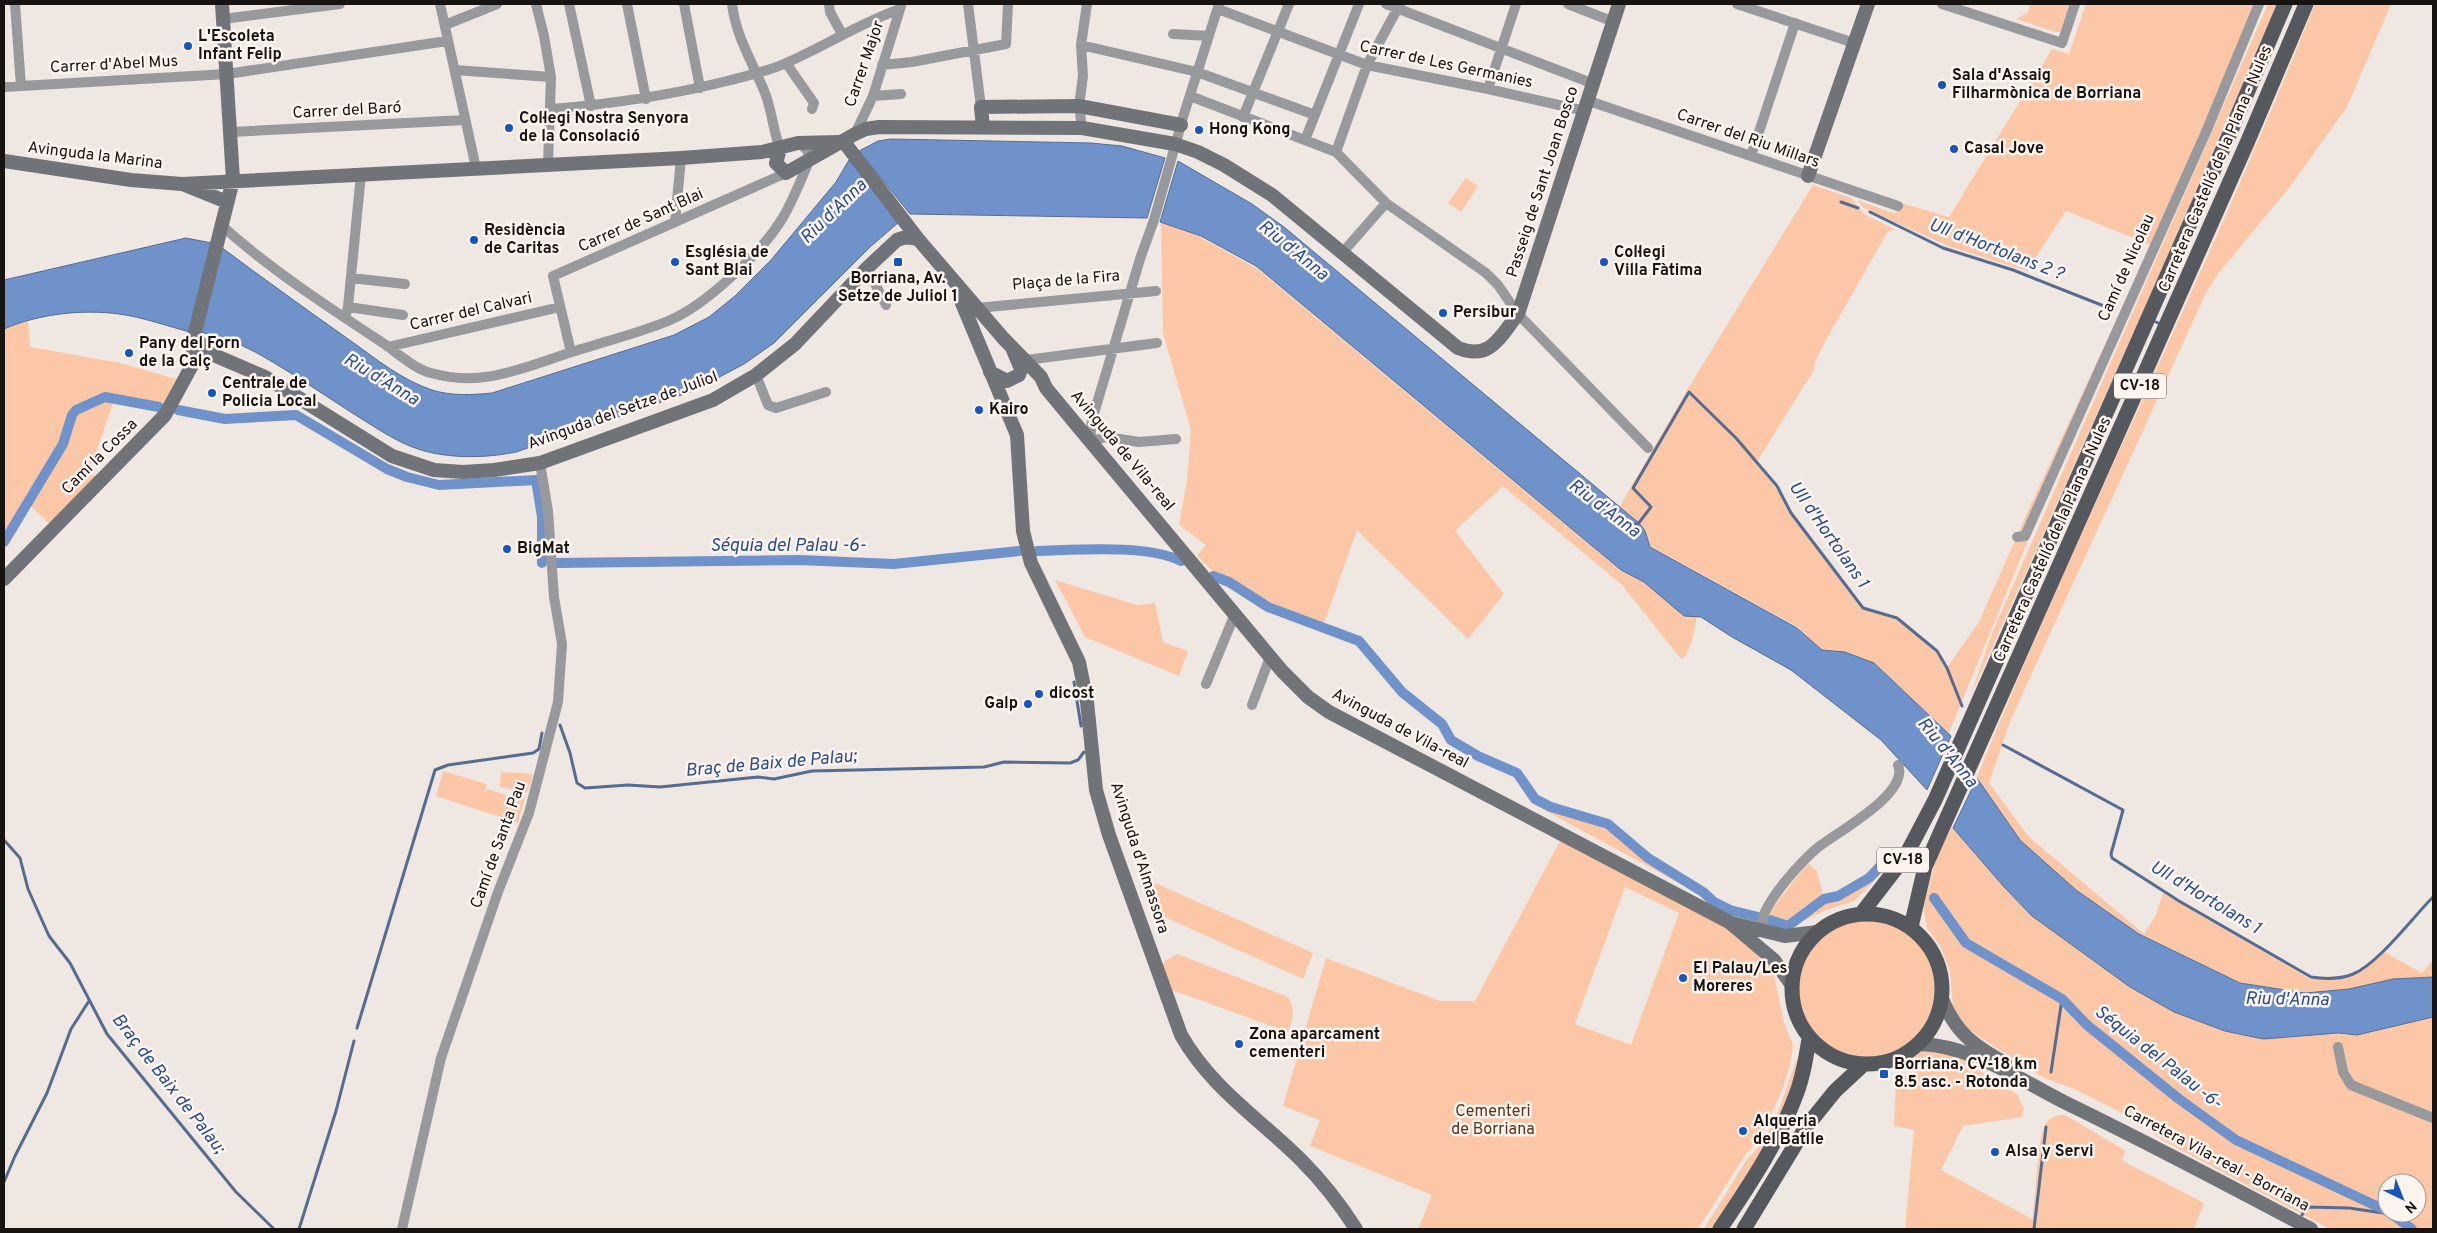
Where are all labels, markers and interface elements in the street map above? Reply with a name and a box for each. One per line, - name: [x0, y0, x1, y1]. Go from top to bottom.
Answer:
- street label: Carrer Major: [841, 18, 889, 110]
- place label: L'Escoleta Infant Felip: [198, 27, 282, 65]
- street label: Carrer de Les Germanies: [1357, 37, 1535, 93]
- marker: L'Escoleta Infant Felip: [182, 40, 194, 52]
- street label: Carretera Castelló de la Plana - Nules: [2155, 43, 2277, 295]
- street label: Carrer d'Abel Mus: [49, 52, 179, 78]
- place label: Sala d'Assaig Filharmònica de Borriana: [1952, 66, 2141, 104]
- marker: Sala d'Assaig Filharmònica de Borriana: [1936, 79, 1948, 91]
- street label: Passeig de Sant Joan Bosco: [1503, 84, 1583, 280]
- street label: Carrer del Baró: [292, 98, 402, 124]
- street label: Carrer del Riu Millars: [1674, 105, 1822, 173]
- place label: Col·legi Nostra Senyora de la Consolació: [519, 109, 689, 147]
- place label: Hong Kong: [1209, 120, 1291, 140]
- marker: Col·legi Nostra Senyora de la Consolació: [503, 122, 515, 134]
- marker: Hong Kong: [1193, 124, 1205, 136]
- street label: Avinguda la Marina: [26, 138, 164, 174]
- place label: Casal Jove: [1964, 139, 2044, 159]
- marker: Casal Jove: [1948, 143, 1960, 155]
- water label: Riu d'Anna: [796, 174, 873, 249]
- street label: Carrer de Sant Blai: [575, 184, 707, 258]
- street label: Camí de Nicolau: [2094, 211, 2160, 325]
- water label: Ull d'Hortolans 2 ?: [1925, 214, 2068, 287]
- water label: Riu d'Anna: [1253, 216, 1333, 287]
- place label: Residència de Caritas: [484, 221, 566, 259]
- marker: Residència de Caritas: [468, 234, 480, 246]
- place label: Església de Sant Blai: [685, 243, 769, 281]
- place label: Col·legi Villa Fàtima: [1614, 243, 1702, 281]
- marker: Església de Sant Blai: [669, 256, 681, 268]
- marker: Borriana, Av. Setze de Juliol 1: [892, 256, 904, 268]
- marker: Col·legi Villa Fàtima: [1598, 256, 1610, 268]
- street label: Plaça de la Fira: [1011, 266, 1121, 296]
- place label: Borriana, Av. Setze de Juliol 1: [838, 269, 958, 307]
- street label: Carrer del Calvari: [408, 288, 534, 336]
- place label: Persibur: [1453, 303, 1517, 323]
- marker: Persibur: [1437, 307, 1449, 319]
- place label: Pany del Forn de la Calç: [139, 334, 240, 372]
- marker: Pany del Forn de la Calç: [123, 347, 135, 359]
- water label: Riu d'Anna: [339, 349, 424, 412]
- street label: Avinguda del Setze de Juliol: [525, 367, 721, 455]
- place label: Centrale de Policia Local: [222, 374, 317, 412]
- road number: CV-18: [2114, 374, 2166, 398]
- street label: Avinguda de Vila-real: [1066, 386, 1178, 516]
- marker: Centrale de Policia Local: [206, 387, 218, 399]
- place label: Kairo: [989, 400, 1029, 420]
- marker: Kairo: [973, 404, 985, 416]
- street label: Carretera Castelló de la Plana - Nules: [1990, 414, 2116, 666]
- street label: Camí la Cossa: [58, 415, 142, 499]
- water label: Riu d'Anna: [1564, 475, 1645, 544]
- water label: Ull d'Hortolans 1: [1783, 477, 1874, 594]
- water label: Séquia del Palau -6-: [710, 535, 866, 558]
- place label: BigMat: [517, 539, 570, 559]
- marker: BigMat: [501, 543, 513, 555]
- place label: dicost: [1049, 684, 1094, 704]
- street label: Avinguda de Vila-real: [1328, 685, 1472, 773]
- marker: dicost: [1033, 688, 1045, 700]
- place label: Galp: [984, 694, 1018, 714]
- marker: Galp: [1022, 698, 1034, 710]
- water label: Riu d'Anna: [1912, 713, 1983, 793]
- water label: Braç de Baix de Palau;: [684, 745, 859, 783]
- street label: Camí de Santa Pau: [467, 779, 531, 911]
- street label: Avinguda d'Almassora: [1105, 780, 1173, 936]
- road number: CV-18: [1877, 848, 1929, 872]
- water label: Ull d'Hortolans 1: [2145, 856, 2265, 941]
- place label: El Palau/Les Moreres: [1693, 959, 1788, 997]
- marker: El Palau/Les Moreres: [1677, 972, 1689, 984]
- water label: Riu d'Anna: [2245, 988, 2330, 1012]
- water label: Séquia del Palau -6-: [2089, 1001, 2227, 1115]
- water label: Braç de Baix de Palau;: [106, 1009, 231, 1160]
- place label: Zona aparcament cementeri: [1249, 1025, 1380, 1063]
- marker: Zona aparcament cementeri: [1233, 1038, 1245, 1050]
- place label: Borriana, CV-18 km 8.5 asc. - Rotonda: [1894, 1055, 2037, 1093]
- marker: Borriana, CV-18 km 8.5 asc. - Rotonda: [1878, 1068, 1890, 1080]
- street label: Carretera Vila-real - Borriana: [2120, 1101, 2312, 1217]
- park label: Cementeri de Borriana: [1451, 1102, 1535, 1140]
- place label: Alqueria del Batlle: [1753, 1112, 1824, 1150]
- marker: Alqueria del Batlle: [1737, 1125, 1749, 1137]
- place label: Alsa y Servi: [2005, 1142, 2094, 1162]
- marker: Alsa y Servi: [1989, 1146, 2001, 1158]
- north arrow: [2377, 1173, 2427, 1223]
- text: N: [2400, 1197, 2419, 1216]

